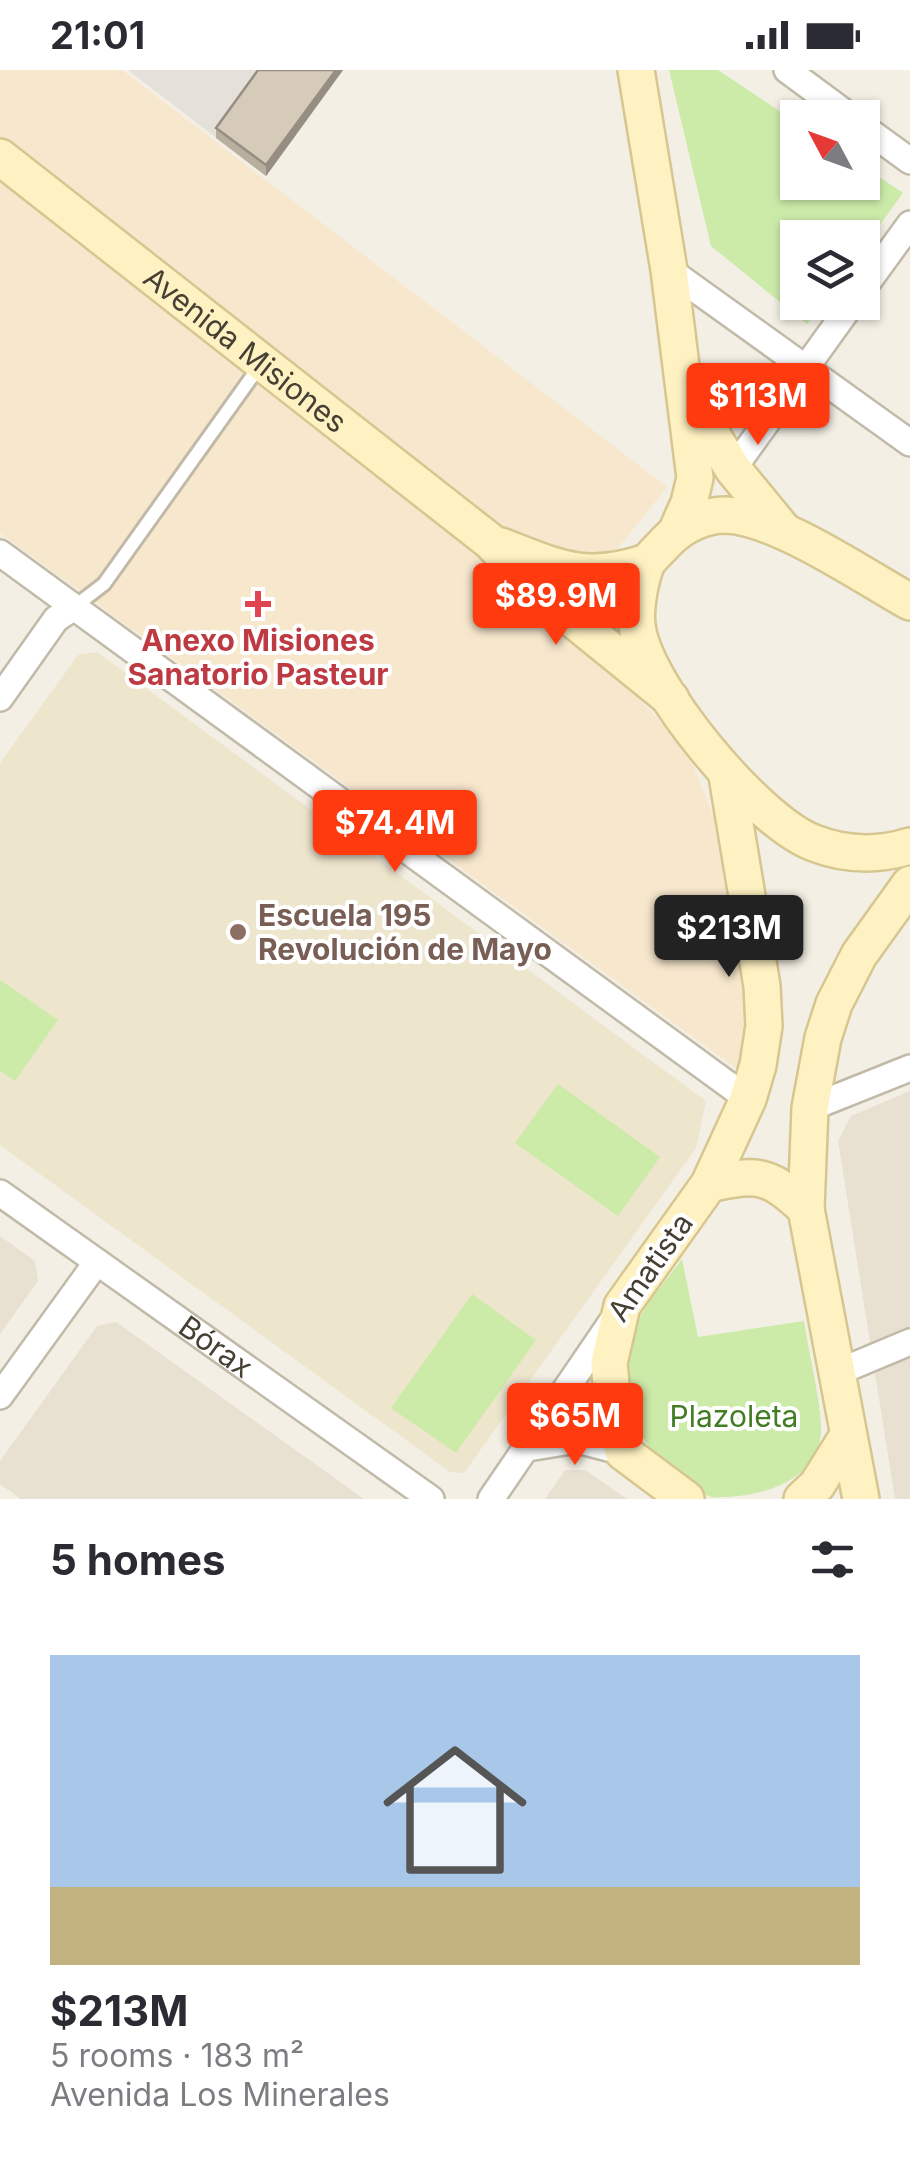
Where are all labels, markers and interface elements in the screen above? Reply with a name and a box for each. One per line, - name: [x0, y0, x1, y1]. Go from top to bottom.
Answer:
- text: 21:01: [50, 12, 145, 58]
- north arrow: [780, 100, 880, 200]
- map controls: [780, 100, 880, 320]
- button: layers: [780, 220, 880, 320]
- street label: Avenida Misiones: [137, 259, 354, 440]
- pin: $113M: [688, 363, 828, 448]
- text: $113M: [708, 376, 808, 415]
- pin: $89.9M: [475, 563, 637, 648]
- text: $89.9M: [495, 576, 617, 615]
- marker: Anexo Misiones Sanatorio Pasteur: [245, 591, 271, 617]
- place label: Anexo Misiones Sanatorio Pasteur: [127, 622, 389, 692]
- pin: $74.4M: [314, 790, 476, 875]
- text: $74.4M: [335, 803, 455, 842]
- pin: $213M: [659, 895, 799, 980]
- place label: Escuela 195 Revolución de Mayo: [258, 897, 552, 967]
- text: $213M: [676, 908, 782, 947]
- marker: Escuela 195 Revolución de Mayo: [227, 921, 249, 943]
- street label: Amatista: [600, 1206, 700, 1328]
- street label: Bórax: [172, 1308, 260, 1385]
- pin: $65M: [516, 1383, 634, 1468]
- text: $65M: [529, 1396, 621, 1435]
- park label: Plazoleta: [670, 1398, 798, 1434]
- icon: filters: [805, 1532, 860, 1587]
- text: 5 homes: [50, 1534, 226, 1585]
- icon: home: [365, 1720, 545, 1900]
- text: $213M: [50, 1985, 188, 2036]
- text: 5 rooms · 183 m²: [50, 2036, 304, 2075]
- text: Avenida Los Minerales: [50, 2075, 390, 2114]

